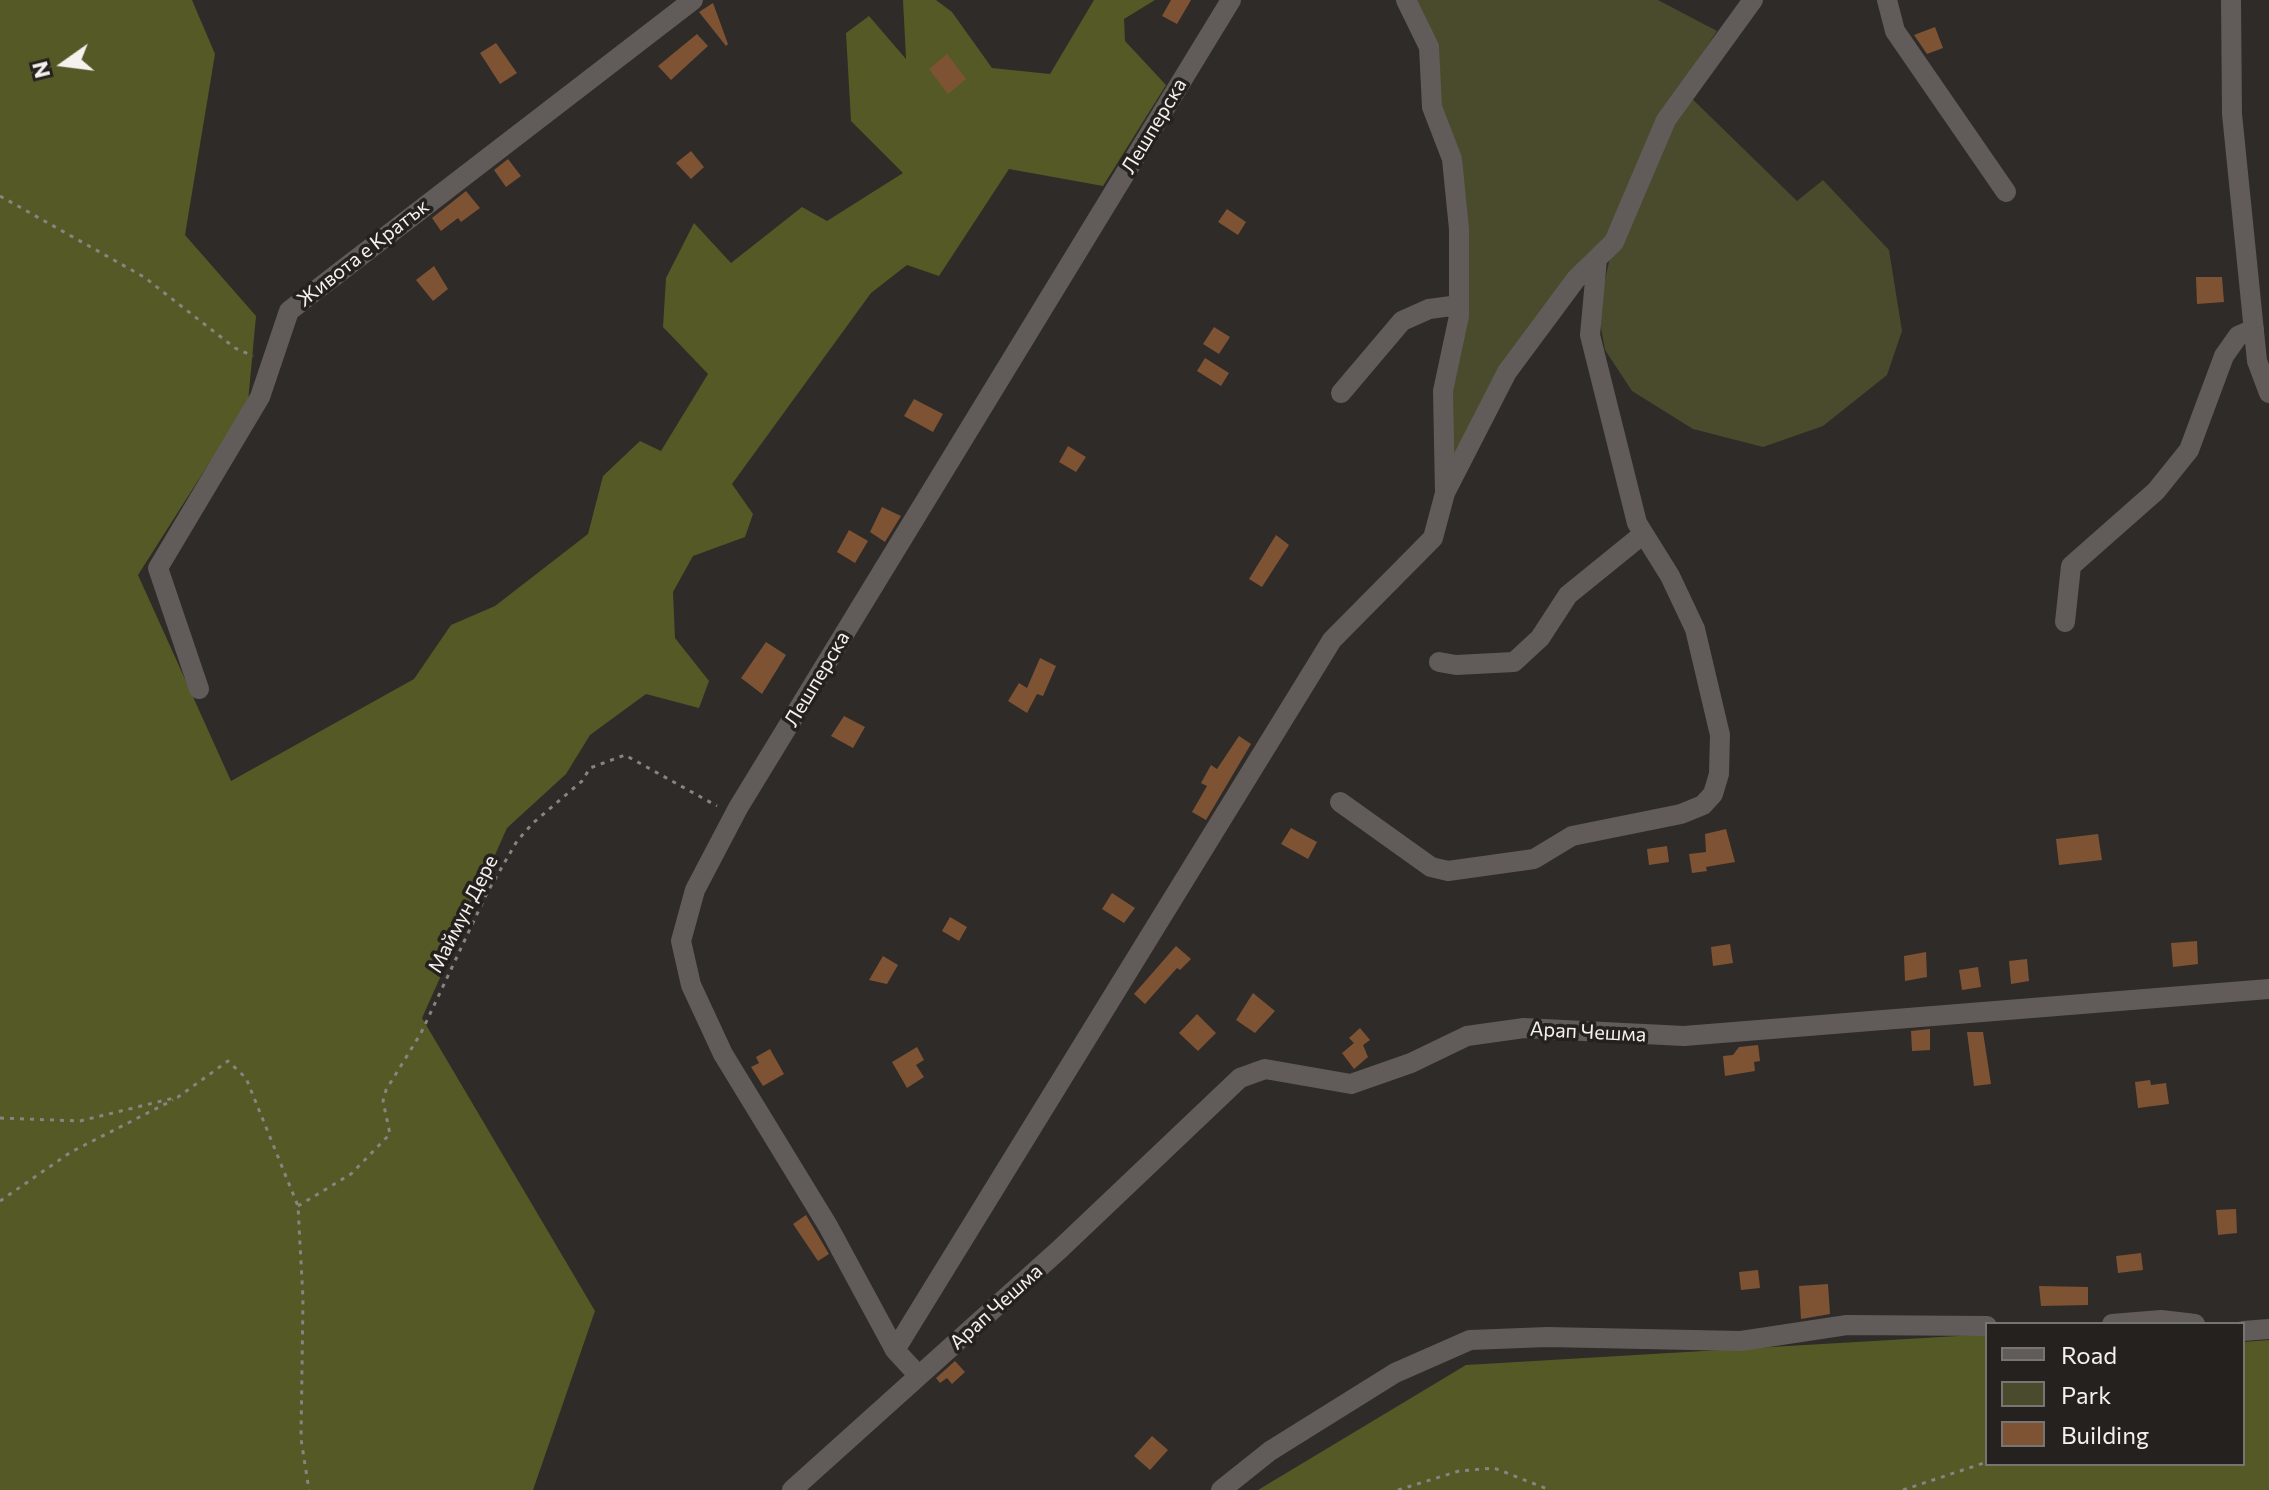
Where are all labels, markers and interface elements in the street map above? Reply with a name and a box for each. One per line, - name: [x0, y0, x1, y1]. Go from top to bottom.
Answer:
- north arrow: [24, 24, 104, 104]
- text: N: [25, 59, 55, 81]
- street label: Лешперска: [1116, 74, 1192, 178]
- street label: Живота е Кратък: [292, 194, 434, 312]
- street label: Лешперска: [779, 627, 855, 731]
- street label: Маймун Дере: [423, 851, 503, 977]
- street label: Арап Чешма: [1529, 1017, 1647, 1047]
- street label: Арап Чешма: [945, 1259, 1047, 1355]
- legend: [1985, 1322, 2245, 1466]
- text: Road: [2061, 1340, 2117, 1369]
- text: Park: [2061, 1380, 2111, 1409]
- text: Building: [2061, 1420, 2149, 1449]

